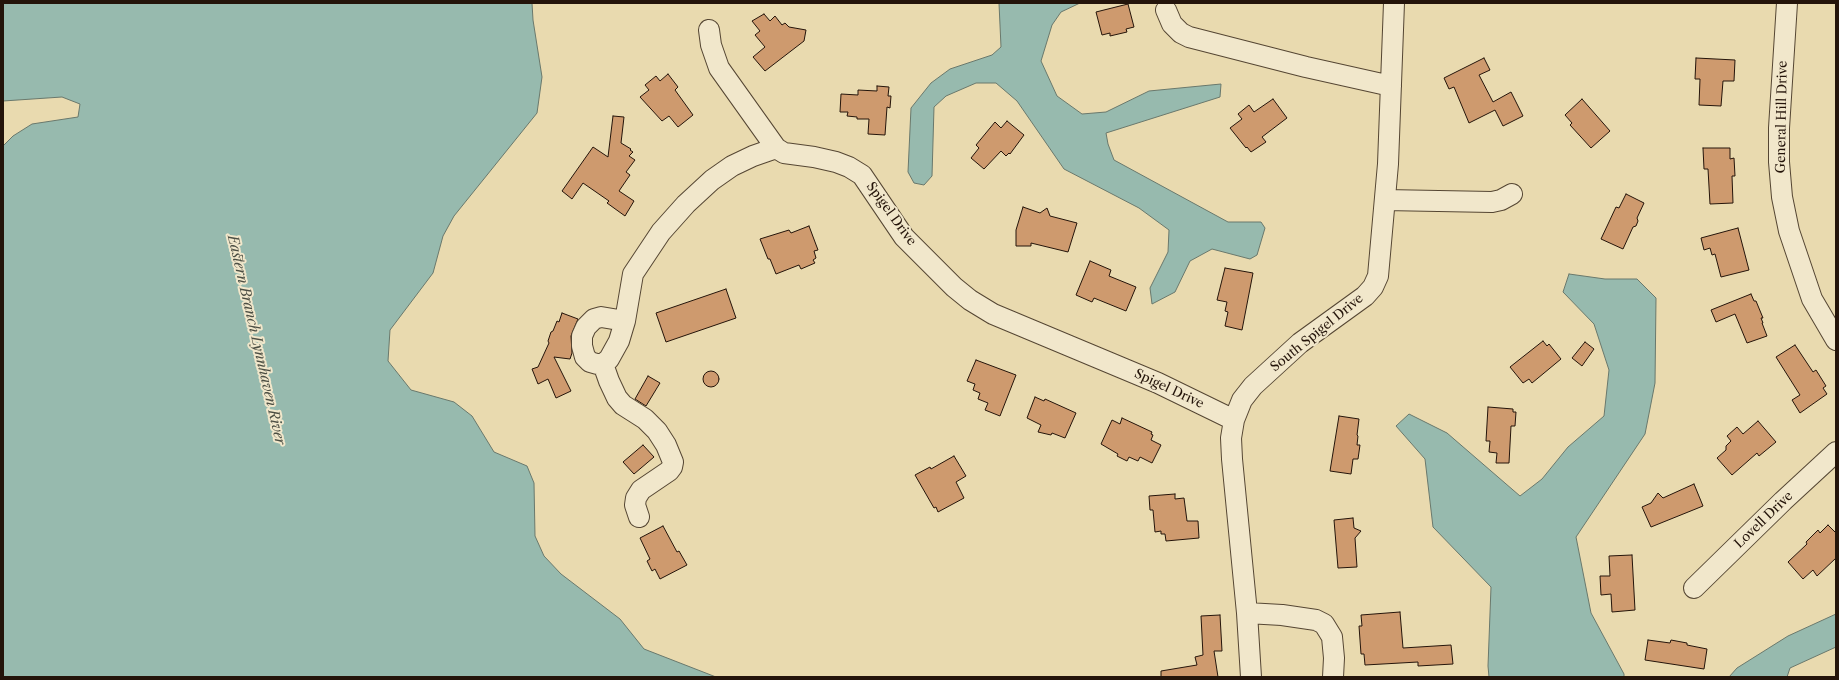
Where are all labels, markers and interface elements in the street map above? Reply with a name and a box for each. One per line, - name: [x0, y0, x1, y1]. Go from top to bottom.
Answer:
- street label: General Hill Drive: [1773, 60, 1791, 174]
- street label: Spigel Drive: [863, 179, 919, 249]
- water label: Eastern Branch Lynnhaven River: [224, 233, 288, 447]
- street label: South Spigel Drive: [1267, 291, 1367, 375]
- street label: Spigel Drive: [1132, 366, 1206, 412]
- street label: Lovell Drive: [1732, 488, 1796, 552]

